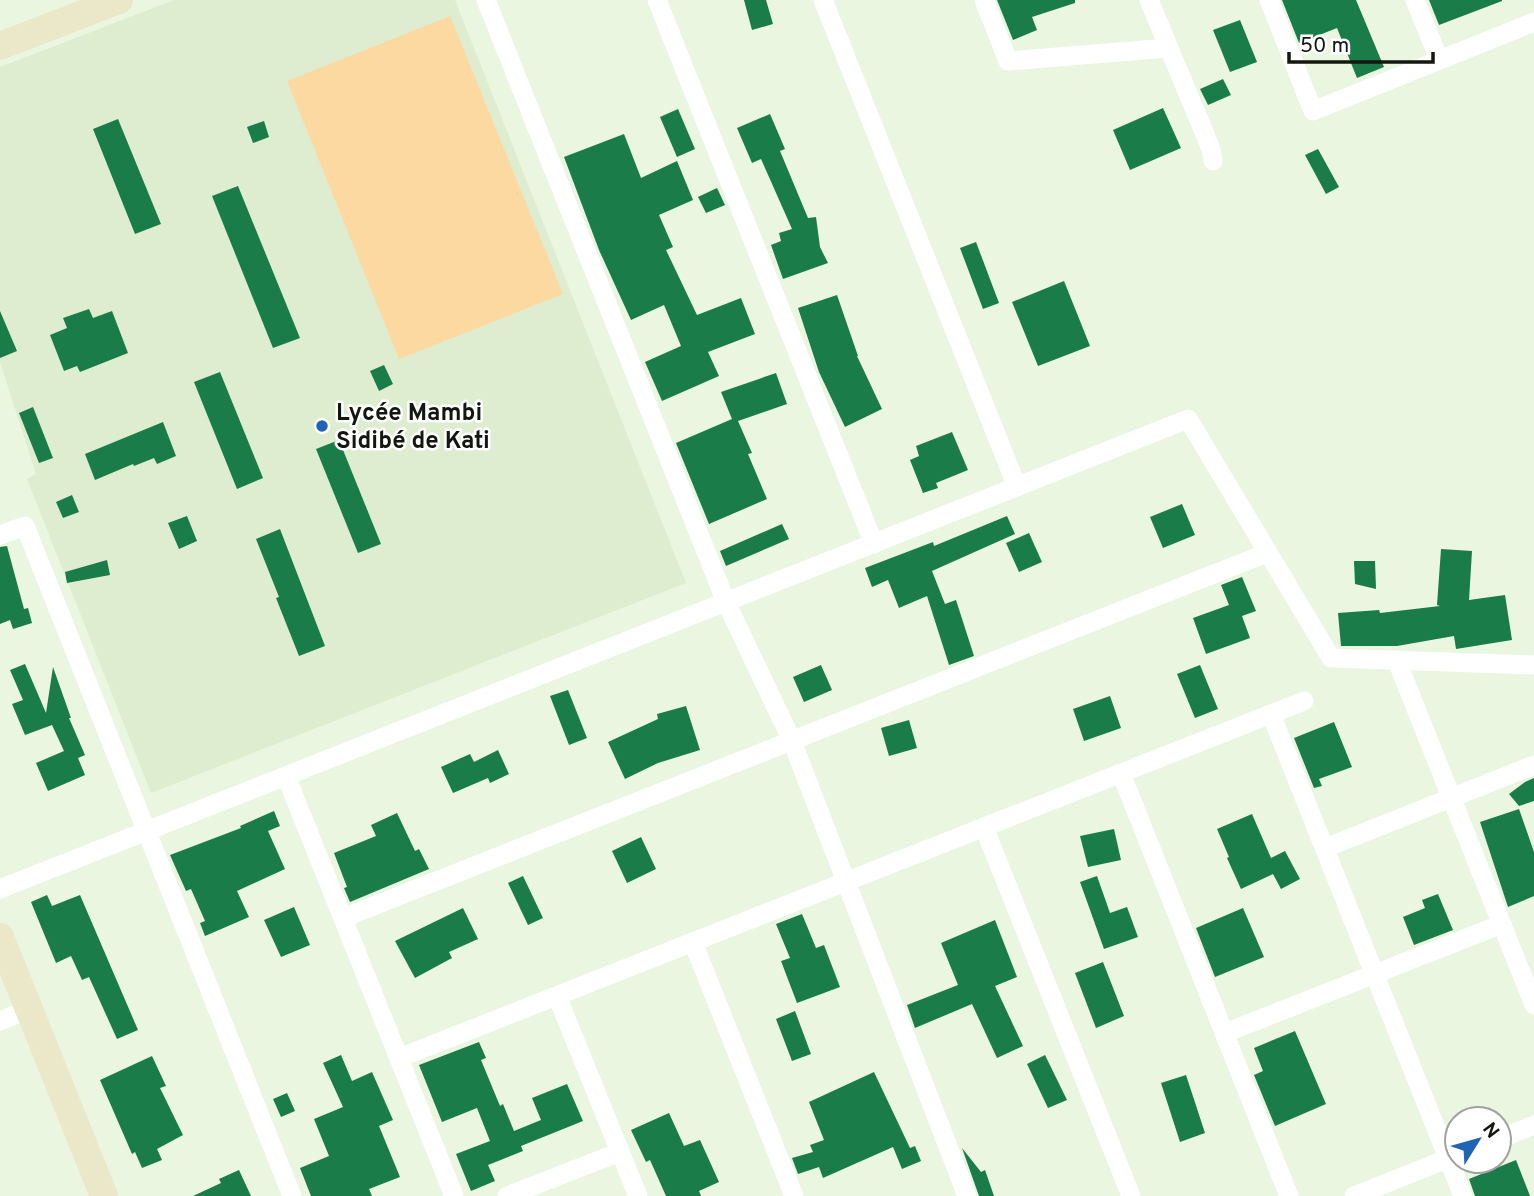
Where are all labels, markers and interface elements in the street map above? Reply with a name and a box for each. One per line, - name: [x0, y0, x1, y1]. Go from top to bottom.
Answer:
- scale bar: [1289, 21, 1432, 65]
- text: 50 m: [1300, 33, 1349, 60]
- place label: Lycée Mambi Sidibé de Kati: [336, 399, 490, 457]
- marker: Lycée Mambi Sidibé de Kati: [314, 418, 330, 434]
- north arrow: [1443, 1105, 1513, 1175]
- text: N: [1476, 1118, 1504, 1144]

